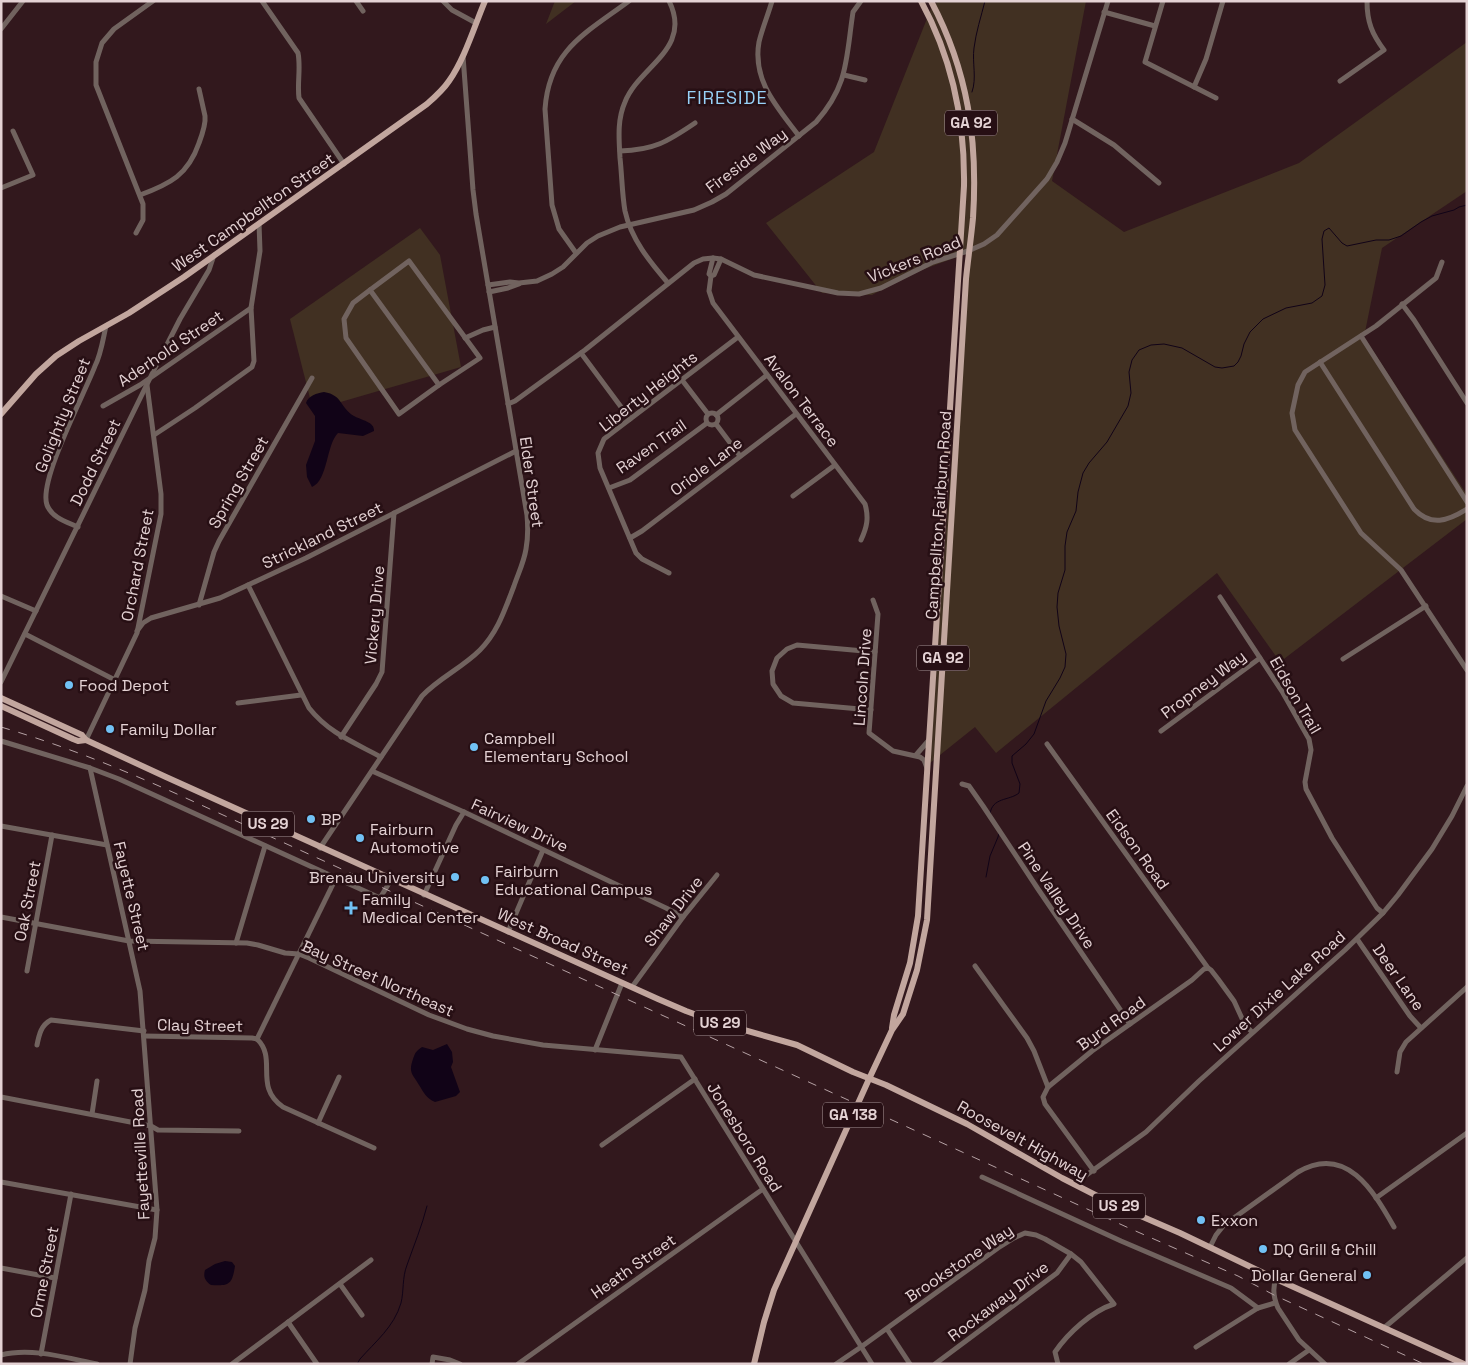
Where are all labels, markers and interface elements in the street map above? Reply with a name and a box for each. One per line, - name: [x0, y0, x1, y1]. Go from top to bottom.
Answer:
- district label: FIRESIDE: [686, 86, 768, 109]
- road number: GA 92: [945, 110, 997, 136]
- street label: Fireside Way: [701, 123, 791, 198]
- street label: West Campbellton Street: [168, 148, 339, 277]
- street label: Vickers Road: [864, 231, 964, 288]
- street label: Aderhold Street: [113, 305, 227, 391]
- street label: Liberty Heights: [595, 346, 702, 436]
- street label: Avalon Terrace: [760, 349, 844, 451]
- street label: Golightly Street: [30, 355, 95, 476]
- street label: Campbellton Fairburn Road: [921, 410, 956, 620]
- street label: Dodd Street: [65, 415, 126, 509]
- street label: Raven Trail: [612, 415, 691, 478]
- street label: Spring Street: [204, 432, 273, 532]
- street label: Oriole Lane: [666, 432, 747, 500]
- street label: Elder Street: [515, 435, 548, 529]
- street label: Strickland Street: [258, 497, 386, 574]
- street label: Orchard Street: [116, 507, 159, 623]
- street label: Vickery Drive: [360, 565, 389, 665]
- street label: Lincoln Drive: [849, 627, 876, 727]
- road number: GA 92: [917, 646, 969, 670]
- street label: Propney Way: [1157, 646, 1250, 723]
- street label: Eidson Trail: [1265, 653, 1326, 738]
- place label: Food Depot: [79, 675, 169, 696]
- marker: Food Depot: [63, 679, 75, 691]
- place label: Family Dollar: [120, 719, 217, 740]
- marker: Family Dollar: [104, 723, 116, 735]
- place label: Campbell Elementary School: [484, 728, 629, 767]
- marker: Campbell Elementary School: [468, 741, 480, 753]
- street label: Fairview Drive: [468, 794, 572, 857]
- street label: Eidson Road: [1101, 805, 1174, 894]
- place label: BP: [321, 809, 342, 830]
- road number: US 29: [242, 812, 294, 836]
- marker: BP: [305, 813, 317, 825]
- place label: Fairburn Automotive: [370, 819, 459, 858]
- marker: Fairburn Automotive: [354, 832, 366, 844]
- street label: Pine Valley Drive: [1013, 838, 1100, 953]
- street label: Fayette Street: [109, 839, 154, 953]
- street label: Oak Street: [9, 859, 46, 943]
- place label: Fairburn Educational Campus: [495, 861, 652, 900]
- place label: Brenau University: [309, 867, 445, 888]
- marker: Brenau University: [449, 871, 461, 883]
- street label: Shaw Drive: [639, 872, 708, 951]
- marker: Fairburn Educational Campus: [479, 874, 491, 886]
- place label: Family Medical Center: [362, 889, 478, 928]
- marker: Family Medical Center: [344, 901, 358, 915]
- street label: West Broad Street: [494, 903, 632, 980]
- street label: Lower Dixie Lake Road: [1209, 926, 1350, 1056]
- street label: Bay Street Northeast: [298, 935, 457, 1021]
- street label: Deer Lane: [1368, 940, 1429, 1015]
- street label: Byrd Road: [1073, 991, 1150, 1055]
- road number: US 29: [694, 1010, 746, 1036]
- street label: Clay Street: [157, 1014, 243, 1037]
- street label: Jonesboro Road: [702, 1078, 787, 1196]
- street label: Fayetteville Road: [127, 1088, 154, 1220]
- street label: Roosevelt Highway: [954, 1096, 1092, 1185]
- road number: GA 138: [823, 1102, 883, 1128]
- road number: US 29: [1093, 1194, 1145, 1218]
- place label: Exxon: [1211, 1210, 1258, 1231]
- marker: Exxon: [1195, 1214, 1207, 1226]
- street label: Brookstone Way: [901, 1220, 1017, 1307]
- street label: Orme Street: [25, 1224, 64, 1320]
- street label: Heath Street: [587, 1229, 680, 1303]
- place label: DQ Grill & Chill: [1273, 1239, 1377, 1260]
- marker: DQ Grill & Chill: [1257, 1243, 1269, 1255]
- street label: Rockaway Drive: [944, 1257, 1053, 1346]
- place label: Dollar General: [1251, 1265, 1357, 1286]
- marker: Dollar General: [1361, 1269, 1373, 1281]

